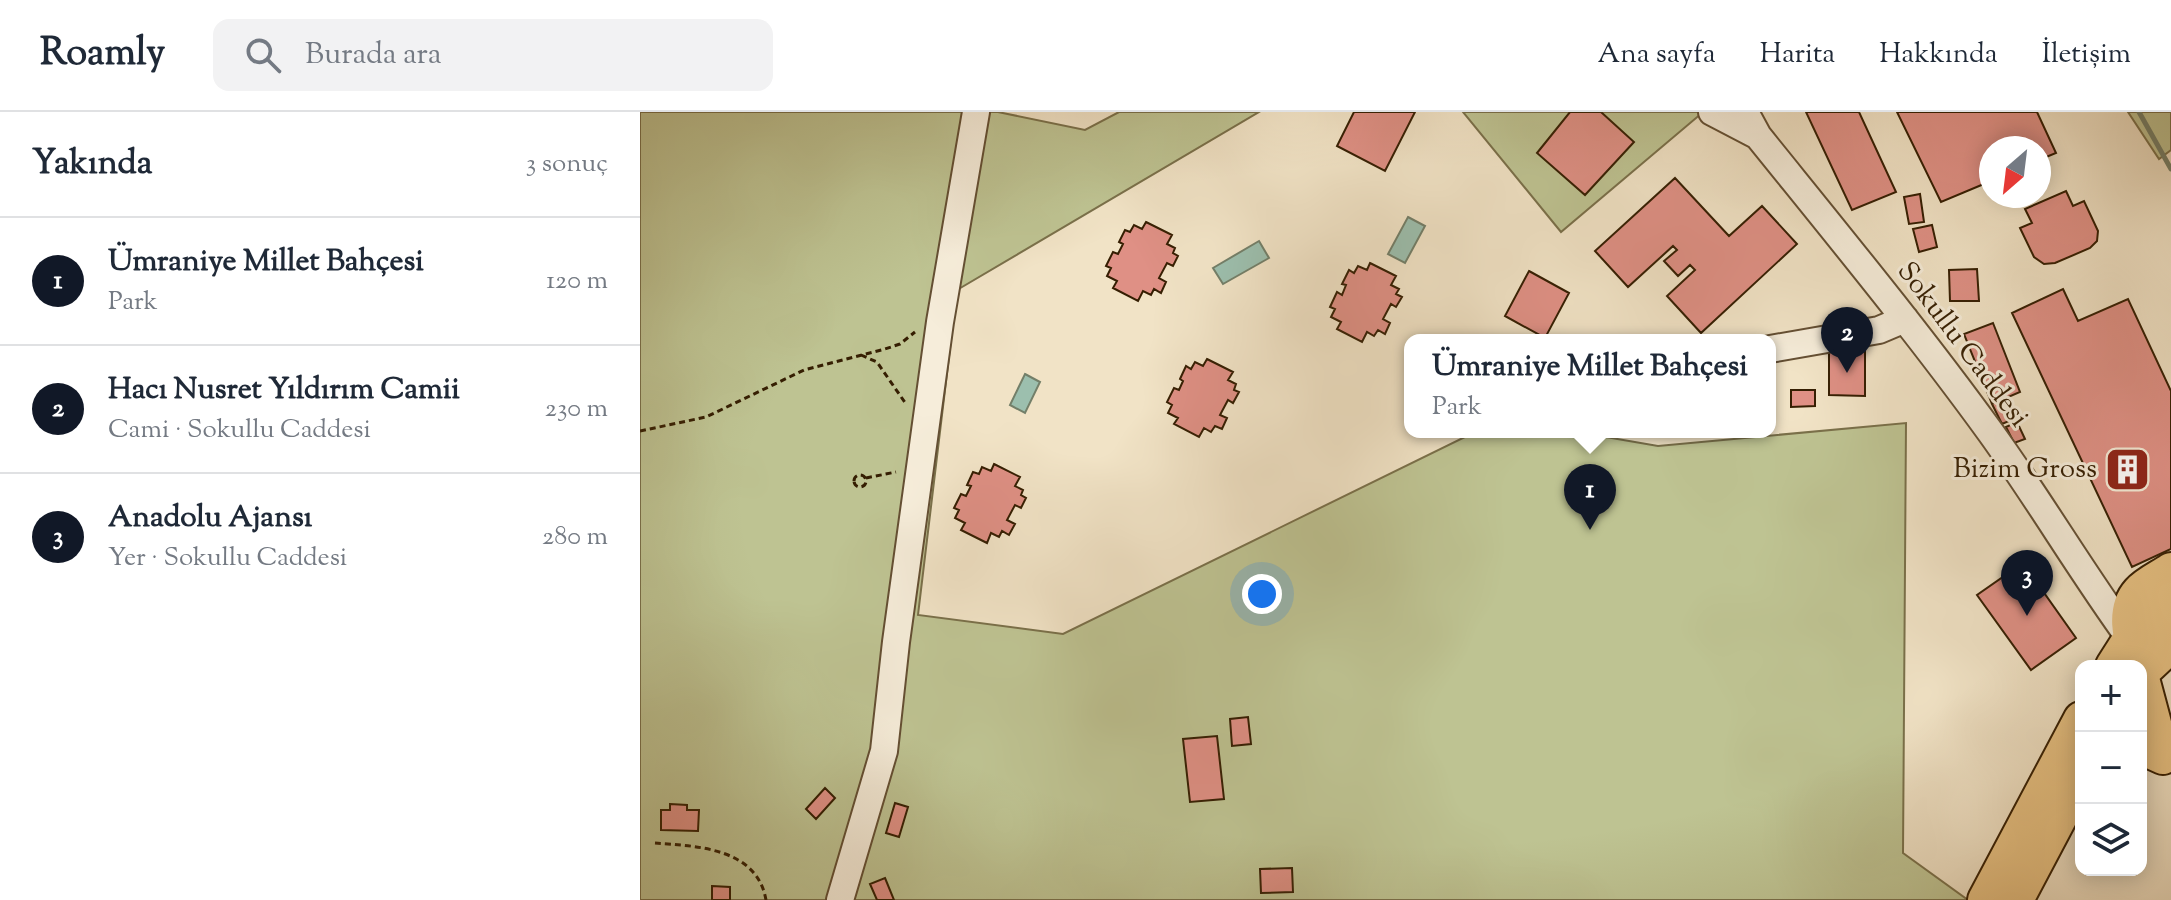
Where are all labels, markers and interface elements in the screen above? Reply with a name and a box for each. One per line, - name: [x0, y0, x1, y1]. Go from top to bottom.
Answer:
- search box: [213, 19, 773, 91]
- text: Roamly: [40, 28, 165, 82]
- icon: search: [241, 33, 285, 77]
- text: Burada ara: [305, 34, 442, 77]
- text: Ana sayfa: [1598, 35, 1716, 75]
- text: Harita: [1760, 35, 1835, 75]
- text: Hakkında: [1879, 35, 1998, 75]
- text: İletişim: [2042, 35, 2131, 75]
- north arrow: [1979, 136, 2051, 208]
- text: Yakında: [32, 140, 152, 189]
- text: 3 sonuç: [526, 146, 608, 183]
- text: Ümraniye Millet Bahçesi: [108, 241, 424, 284]
- street label: Sokullu Caddesi: [1886, 254, 2038, 436]
- text: 1: [54, 263, 62, 300]
- text: 120 m: [546, 263, 608, 300]
- text: Park: [108, 284, 158, 321]
- pin: 2: [1821, 307, 1873, 373]
- popup: [1404, 334, 1776, 438]
- text: Ümraniye Millet Bahçesi: [1432, 346, 1748, 389]
- text: Hacı Nusret Yıldırım Camii: [108, 369, 460, 412]
- text: Park: [1432, 389, 1482, 426]
- text: 2: [52, 391, 64, 428]
- text: 230 m: [545, 391, 608, 428]
- text: Cami · Sokullu Caddesi: [108, 412, 371, 449]
- building icon: Bizim Gross: [2104, 446, 2152, 494]
- place label: Bizim Gross: [1953, 450, 2097, 490]
- pin: 1: [1564, 464, 1616, 530]
- text: Anadolu Ajansı: [108, 497, 312, 540]
- text: 3: [53, 519, 63, 556]
- text: 280 m: [542, 519, 608, 556]
- text: Yer · Sokullu Caddesi: [108, 540, 347, 577]
- pin: 3: [2001, 550, 2053, 616]
- your location: [1242, 574, 1282, 614]
- map controls: [2075, 660, 2147, 876]
- button: +: [2075, 660, 2147, 732]
- button: −: [2075, 732, 2147, 804]
- button: layers: [2075, 804, 2147, 876]

